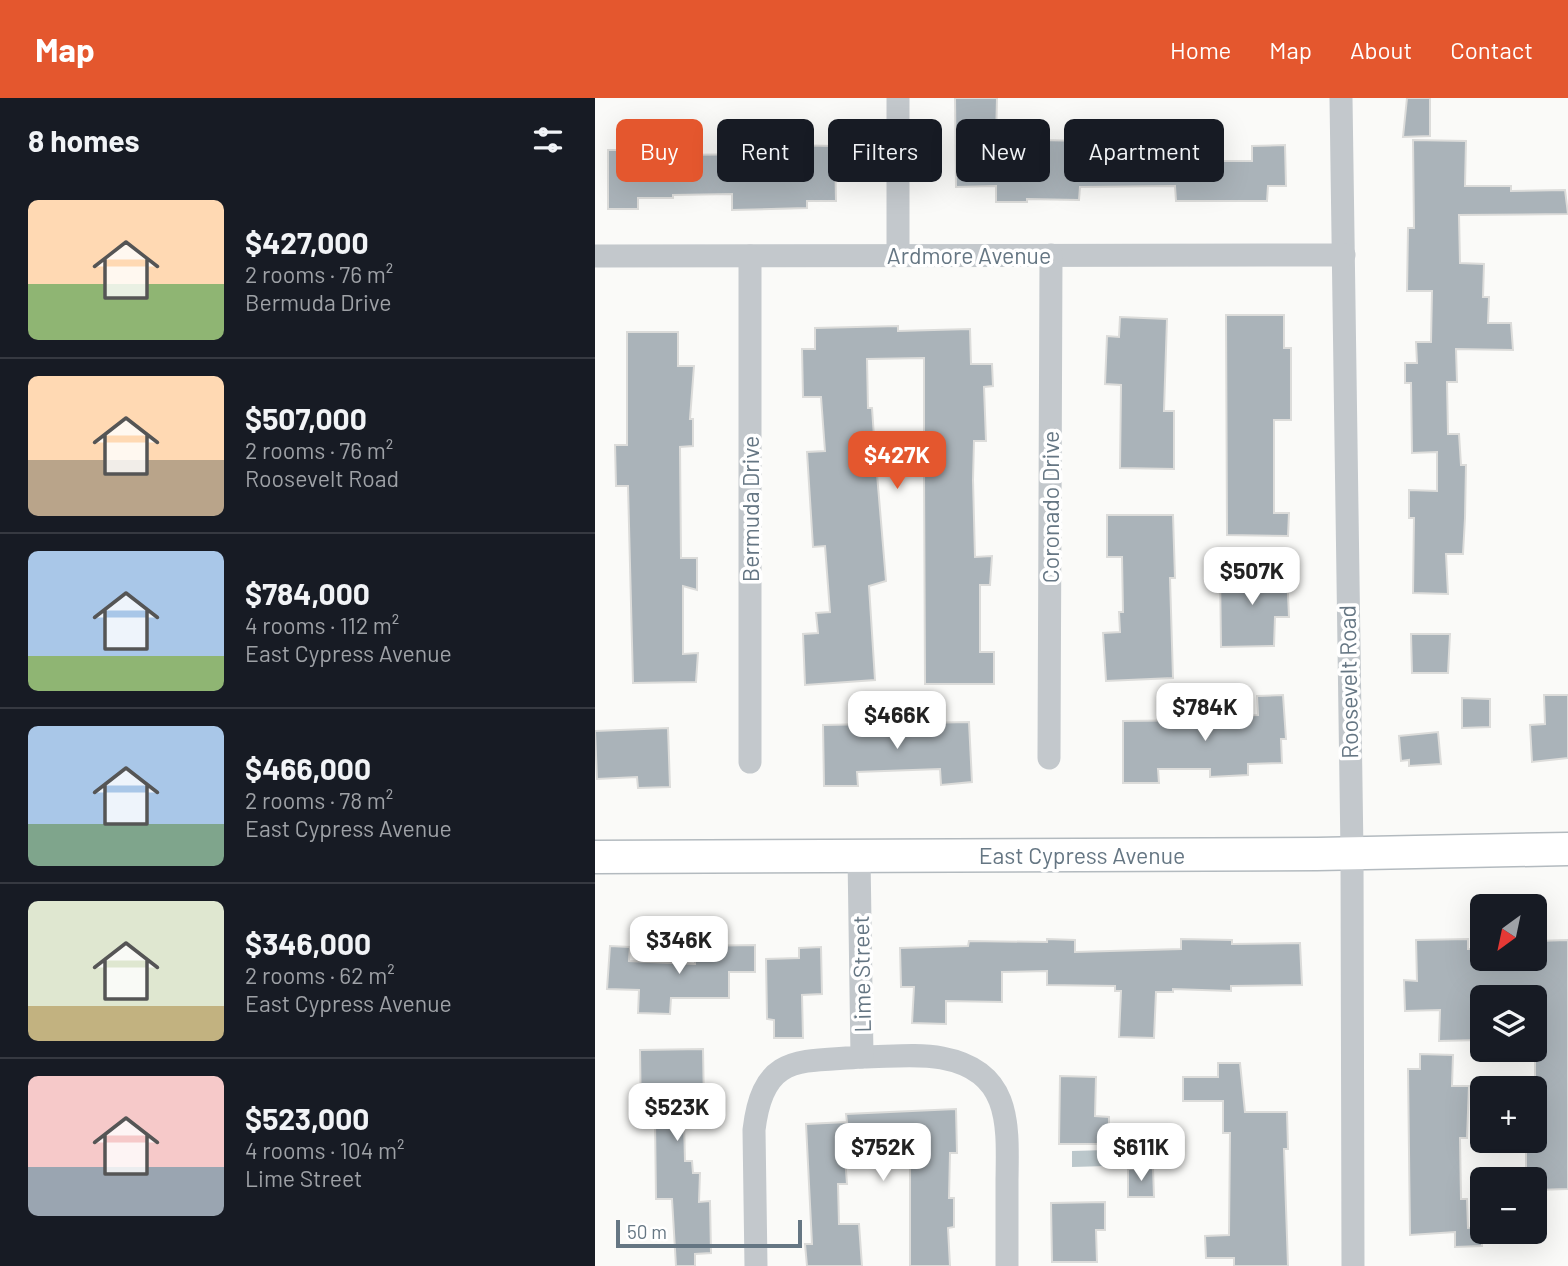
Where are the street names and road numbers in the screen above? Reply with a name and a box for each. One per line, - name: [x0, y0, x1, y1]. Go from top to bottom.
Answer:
- street label: Ardmore Avenue: [887, 241, 1051, 269]
- street label: Coronado Drive: [1036, 431, 1064, 583]
- street label: Bermuda Drive: [736, 436, 764, 582]
- street label: Roosevelt Road: [1333, 605, 1363, 759]
- street label: East Cypress Avenue: [979, 841, 1185, 869]
- street label: Lime Street: [846, 915, 876, 1033]

